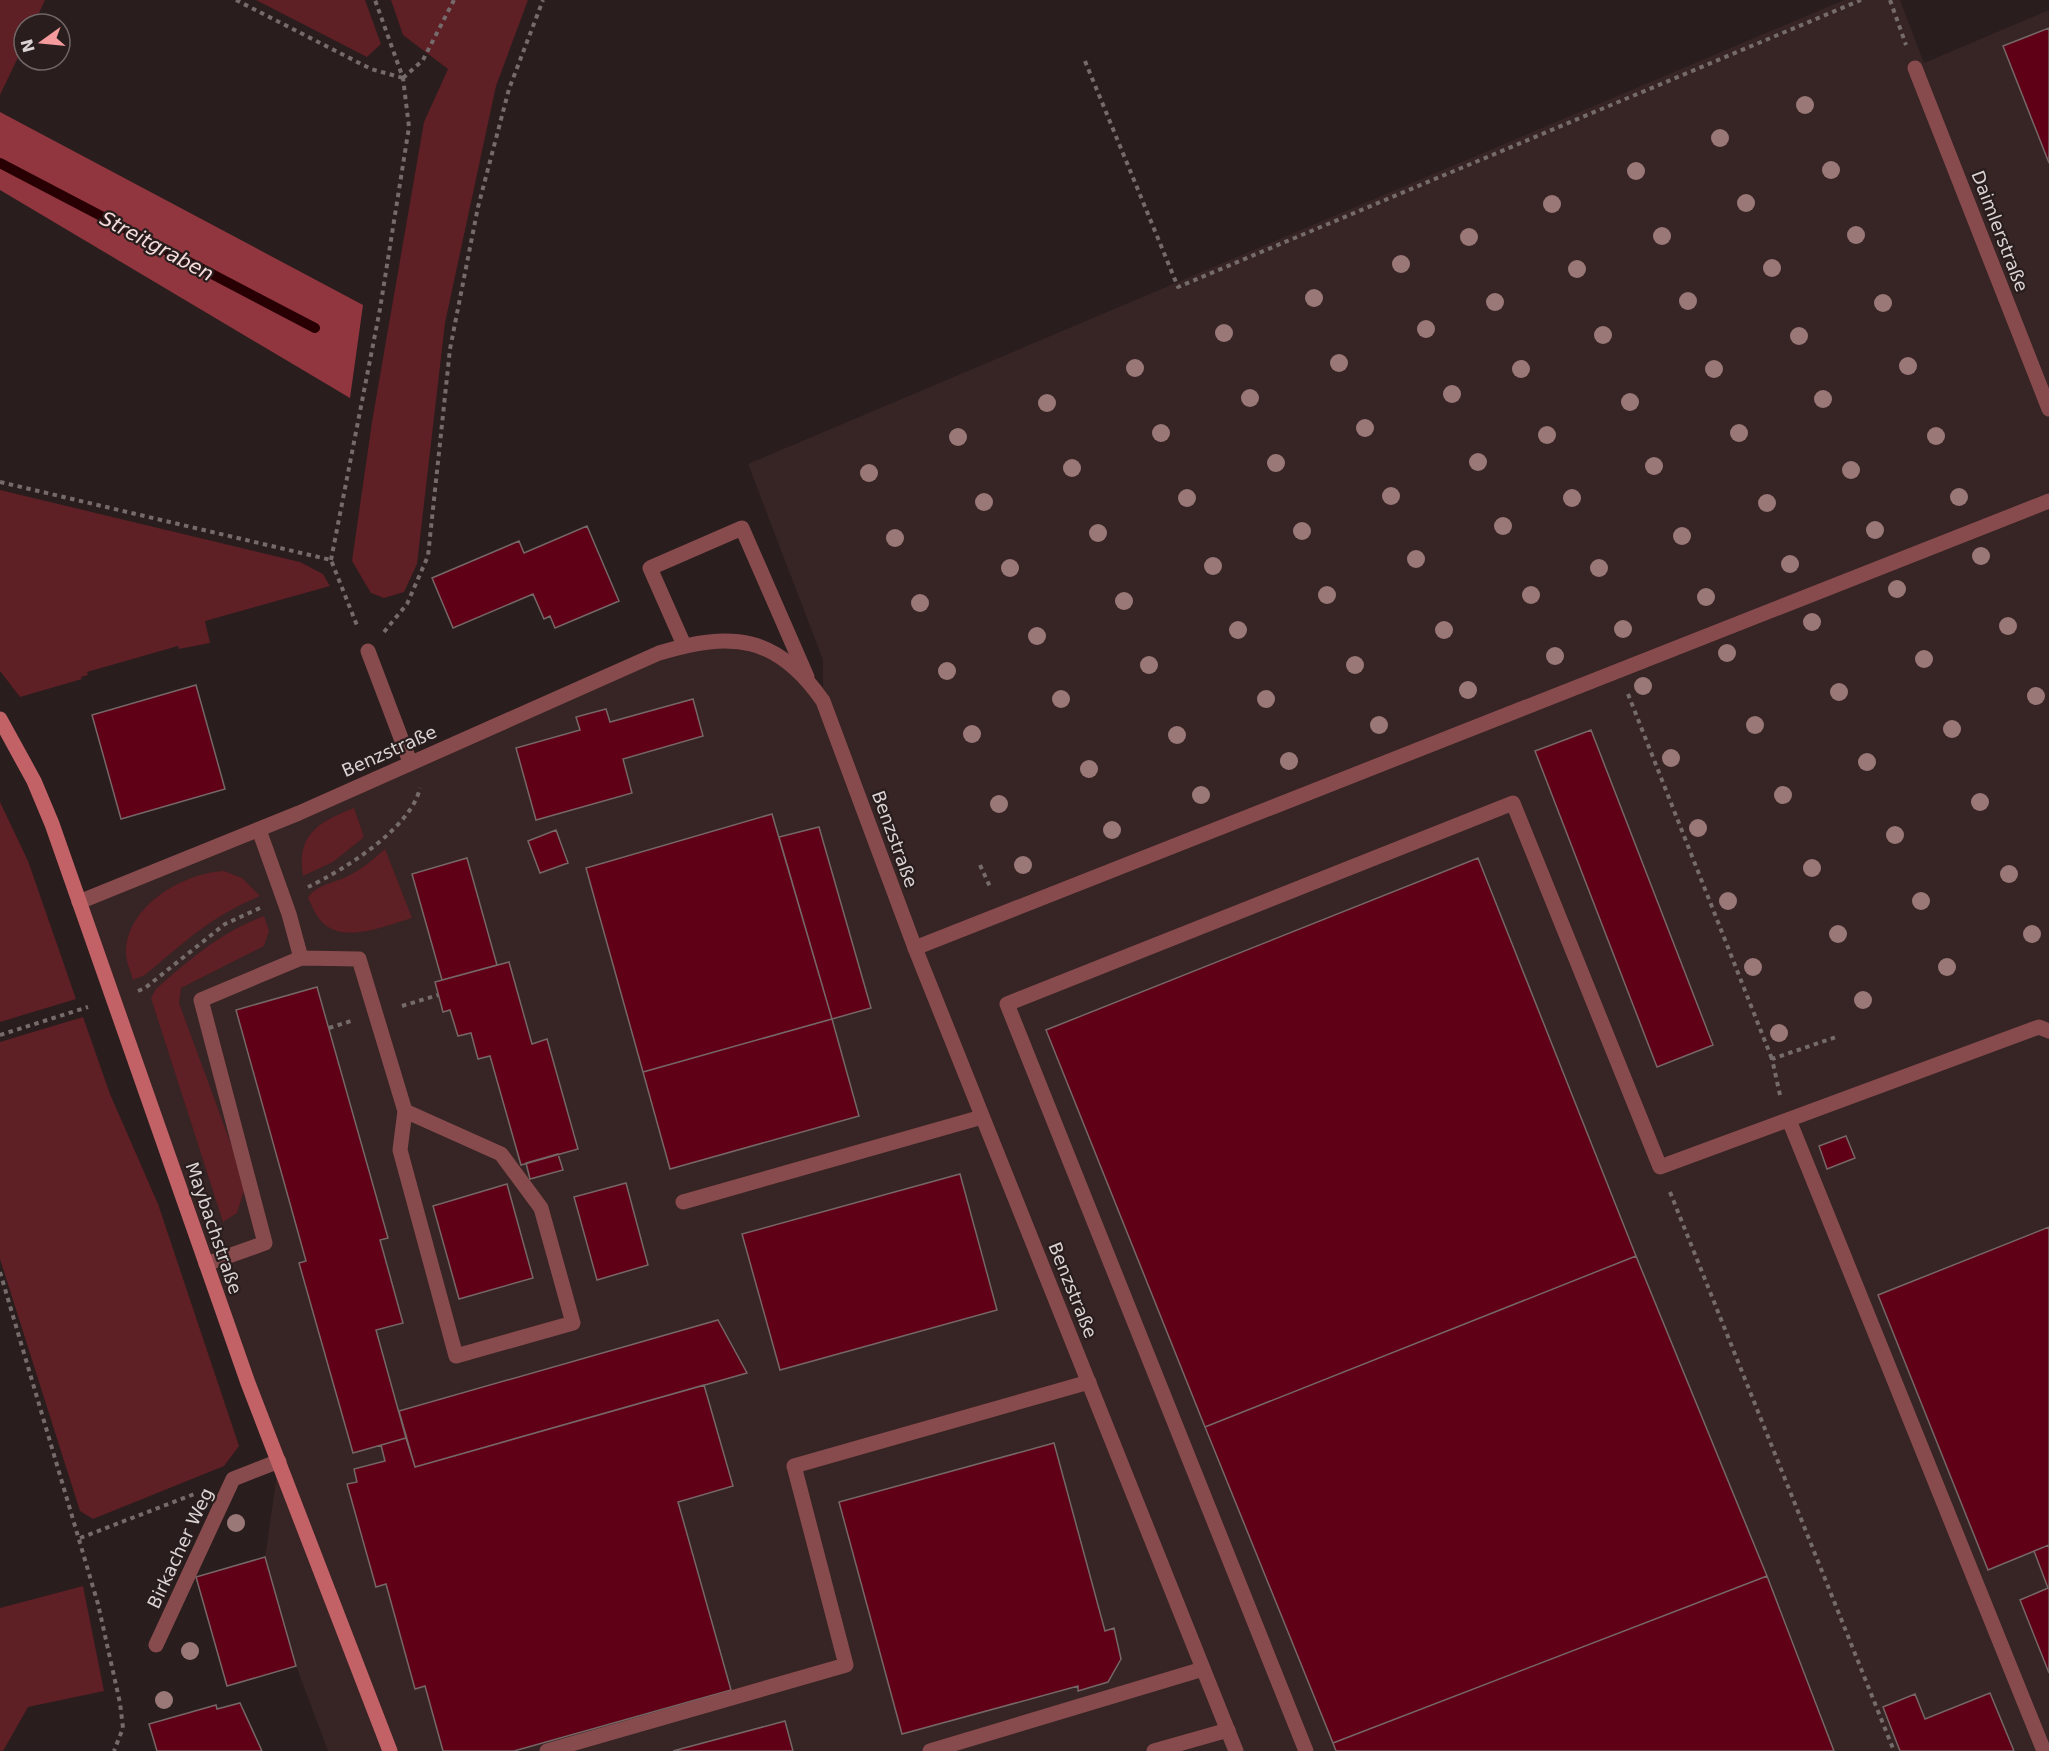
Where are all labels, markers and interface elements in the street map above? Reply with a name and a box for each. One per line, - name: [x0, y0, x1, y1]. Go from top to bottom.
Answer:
- north arrow: [12, 12, 72, 72]
- text: N: [17, 37, 39, 55]
- street label: Daimlerstraße: [1967, 167, 2033, 295]
- water label: Streitgraben: [96, 206, 218, 286]
- street label: Benzstraße: [338, 721, 440, 781]
- street label: Benzstraße: [868, 788, 922, 890]
- street label: Maybachstraße: [182, 1159, 246, 1297]
- street label: Benzstraße: [1044, 1239, 1102, 1341]
- street label: Birkacher Weg: [143, 1484, 217, 1612]

